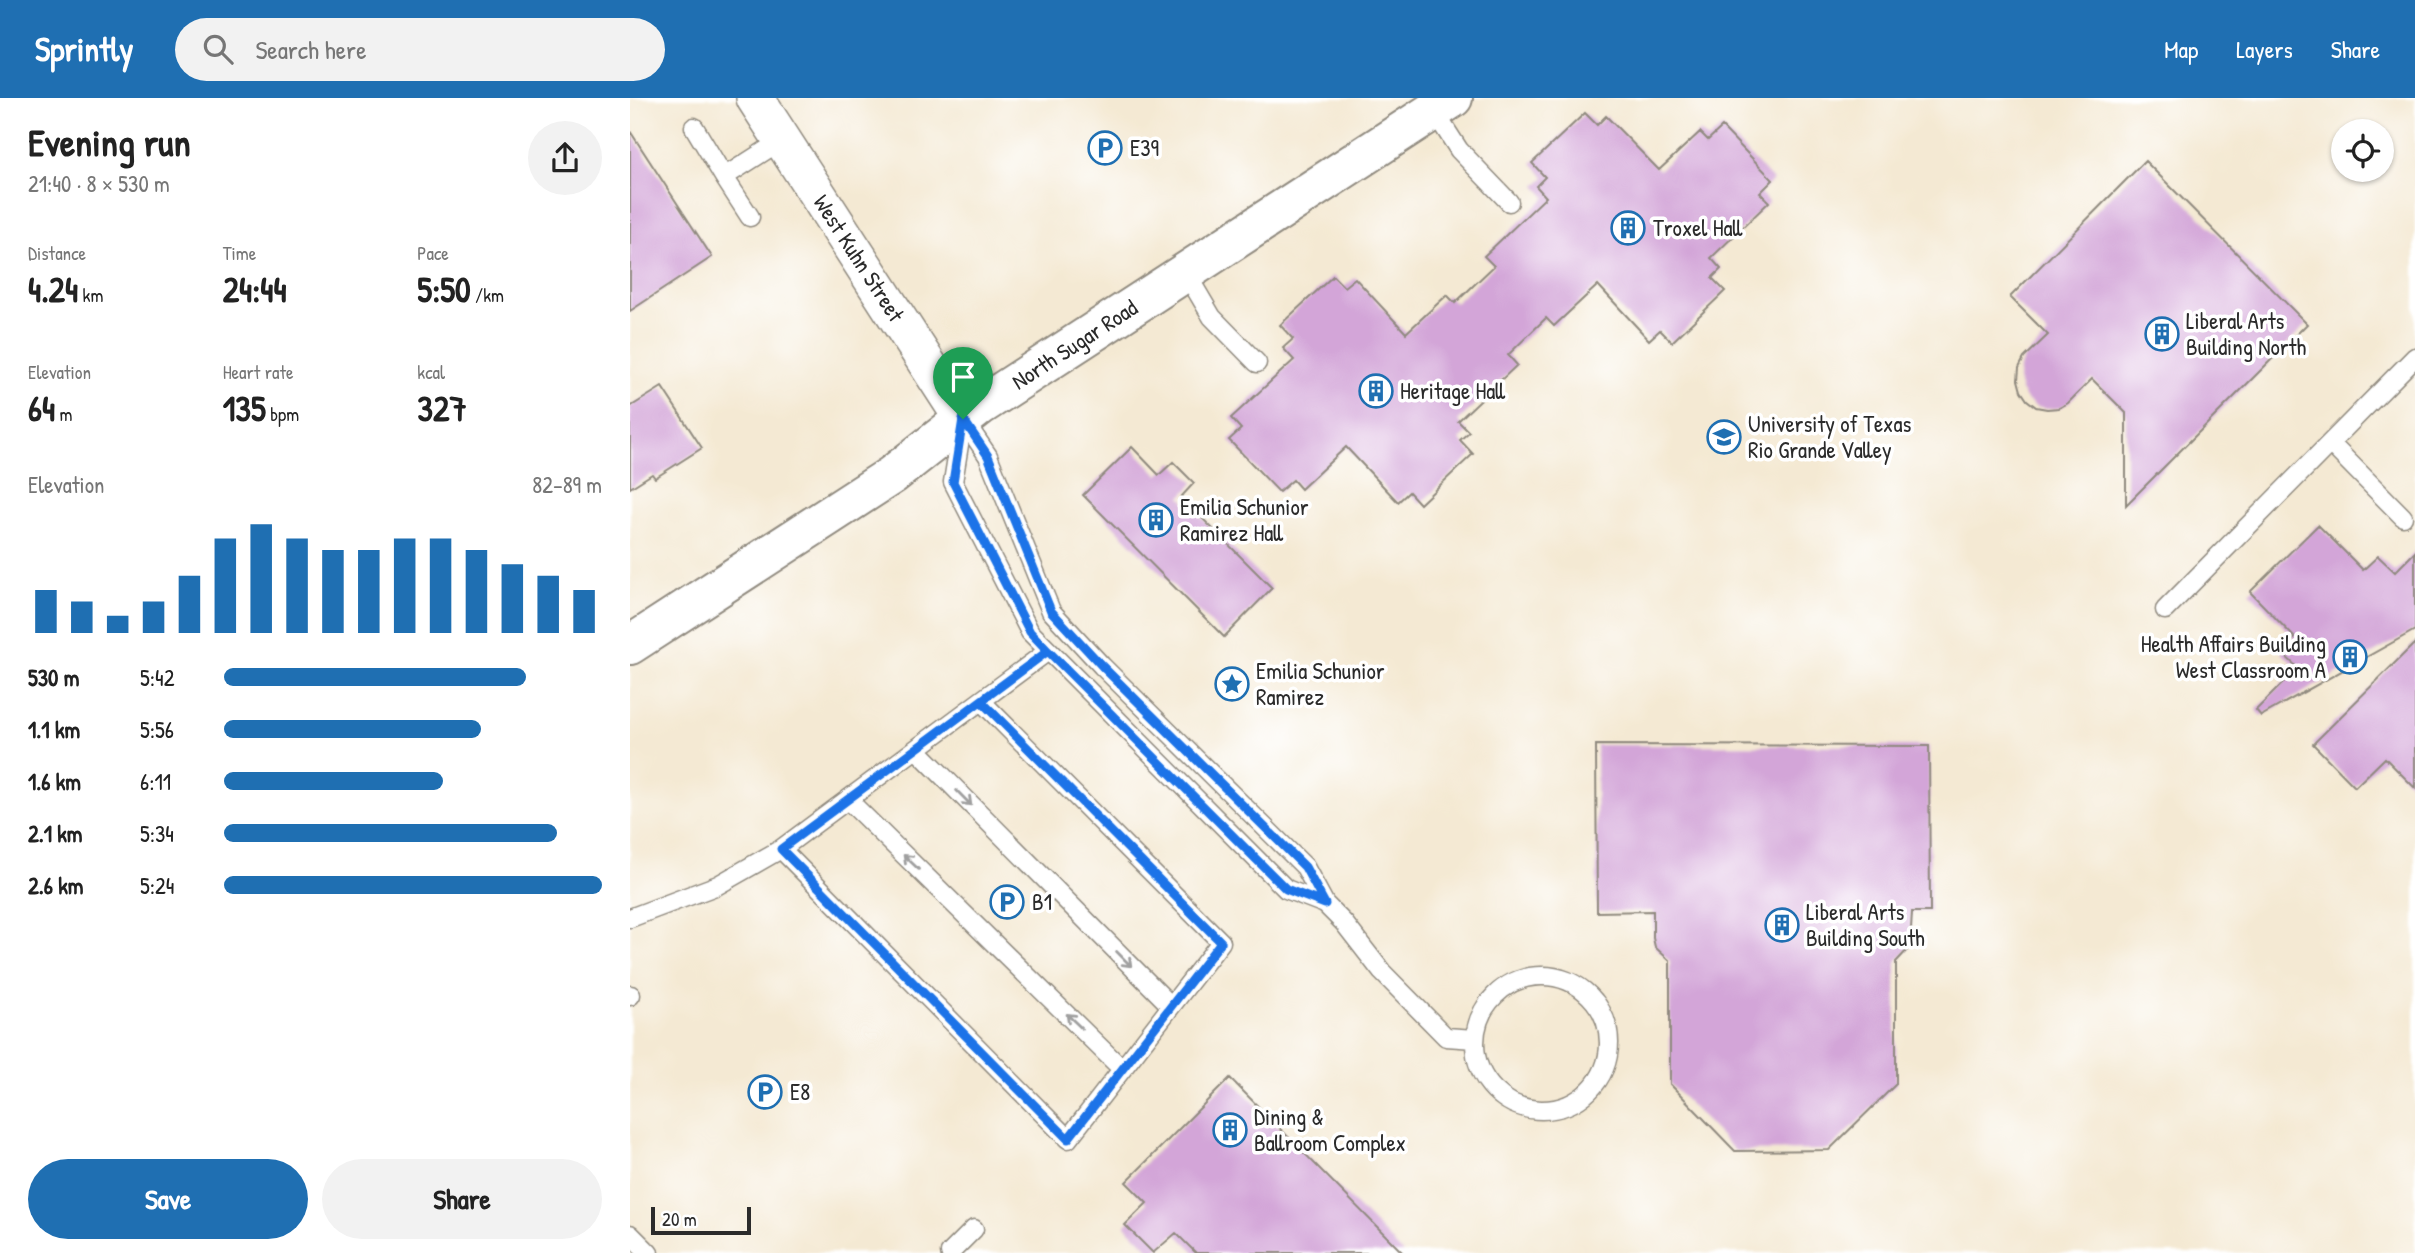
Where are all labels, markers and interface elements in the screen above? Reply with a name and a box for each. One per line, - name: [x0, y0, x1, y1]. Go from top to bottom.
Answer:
- search box: [175, 18, 665, 81]
- text: Sprintly: [35, 27, 133, 71]
- icon: search: [199, 30, 237, 68]
- text: Search here: [255, 32, 366, 67]
- text: Map: [2164, 33, 2198, 65]
- text: Layers: [2236, 33, 2293, 65]
- text: Share: [2331, 33, 2380, 65]
- text: Evening run: [28, 116, 191, 168]
- map controls: [2331, 119, 2394, 182]
- button: locate: [2331, 119, 2394, 182]
- button: share: [528, 121, 602, 195]
- parking icon: E39: [1086, 129, 1124, 167]
- place label: E39: [1130, 132, 1159, 163]
- text: 21:40 · 8 × 530 m: [28, 168, 170, 199]
- street label: West Kuhn Street: [807, 188, 912, 328]
- building icon: Troxel Hall: [1609, 209, 1647, 247]
- place label: Troxel Hall: [1653, 212, 1744, 243]
- text: Distance: [28, 240, 86, 266]
- text: Time: [223, 240, 256, 266]
- text: Pace: [417, 240, 449, 266]
- text: 4.24: [28, 266, 78, 313]
- text: 24:44: [223, 266, 287, 313]
- text: 5:50: [417, 266, 471, 313]
- text: km: [78, 282, 103, 308]
- text: /km: [471, 282, 504, 308]
- street label: North Sugar Road: [1005, 292, 1143, 396]
- place label: Liberal Arts Building North: [2186, 305, 2306, 362]
- building icon: Liberal Arts Building North: [2143, 315, 2181, 353]
- pin: [933, 347, 993, 419]
- icon: arrive: [944, 358, 982, 396]
- text: Elevation: [28, 359, 91, 385]
- text: Heart rate: [223, 359, 294, 385]
- text: kcal: [417, 359, 445, 385]
- building icon: Heritage Hall: [1357, 372, 1395, 410]
- place label: Heritage Hall: [1400, 375, 1506, 406]
- text: 64: [28, 385, 55, 432]
- text: 135: [223, 385, 266, 432]
- text: 327: [417, 385, 467, 432]
- text: m: [55, 401, 72, 427]
- text: bpm: [266, 401, 299, 427]
- place label: University of Texas Rio Grande Valley: [1748, 408, 1911, 465]
- school or university icon: University of Texas Rio Grande Valley: [1705, 418, 1743, 456]
- text: Elevation: [28, 469, 104, 500]
- text: 82–89 m: [532, 469, 602, 500]
- place label: Emilia Schunior Ramirez Hall: [1180, 491, 1309, 548]
- building icon: Emilia Schunior Ramirez Hall: [1137, 501, 1175, 539]
- place label: Health Affairs Building West Classroom A: [2141, 628, 2326, 685]
- building icon: Health Affairs Building West Classroom A: [2331, 638, 2369, 676]
- place label: Emilia Schunior Ramirez: [1256, 655, 1385, 712]
- text: 530 m: [28, 662, 79, 693]
- text: 5:42: [140, 662, 174, 693]
- place icon: Emilia Schunior Ramirez: [1213, 665, 1251, 703]
- text: 1.1 km: [28, 714, 80, 745]
- text: 5:56: [140, 714, 174, 745]
- text: 1.6 km: [28, 766, 81, 797]
- text: 6:11: [140, 766, 171, 797]
- one-way arrow: [955, 789, 972, 806]
- text: 2.1 km: [28, 818, 83, 849]
- text: 5:34: [140, 818, 174, 849]
- one-way arrow: [903, 853, 920, 870]
- text: 2.6 km: [28, 870, 83, 901]
- text: 5:24: [140, 870, 174, 901]
- parking icon: B1: [988, 883, 1026, 921]
- place label: B1: [1032, 886, 1052, 917]
- place label: Liberal Arts Building South: [1806, 896, 1925, 953]
- building icon: Liberal Arts Building South: [1763, 906, 1801, 944]
- one-way arrow: [1116, 950, 1133, 967]
- one-way arrow: [1065, 1012, 1082, 1029]
- parking icon: E8: [746, 1073, 784, 1111]
- place label: E8: [790, 1076, 810, 1107]
- place label: Dining & Ballroom Complex: [1254, 1101, 1406, 1158]
- building icon: Dining & Ballroom Complex: [1211, 1111, 1249, 1149]
- button: Save: [28, 1159, 308, 1239]
- button: Share: [322, 1159, 602, 1239]
- scale bar: [651, 1204, 751, 1236]
- text: 20 m: [662, 1206, 697, 1232]

